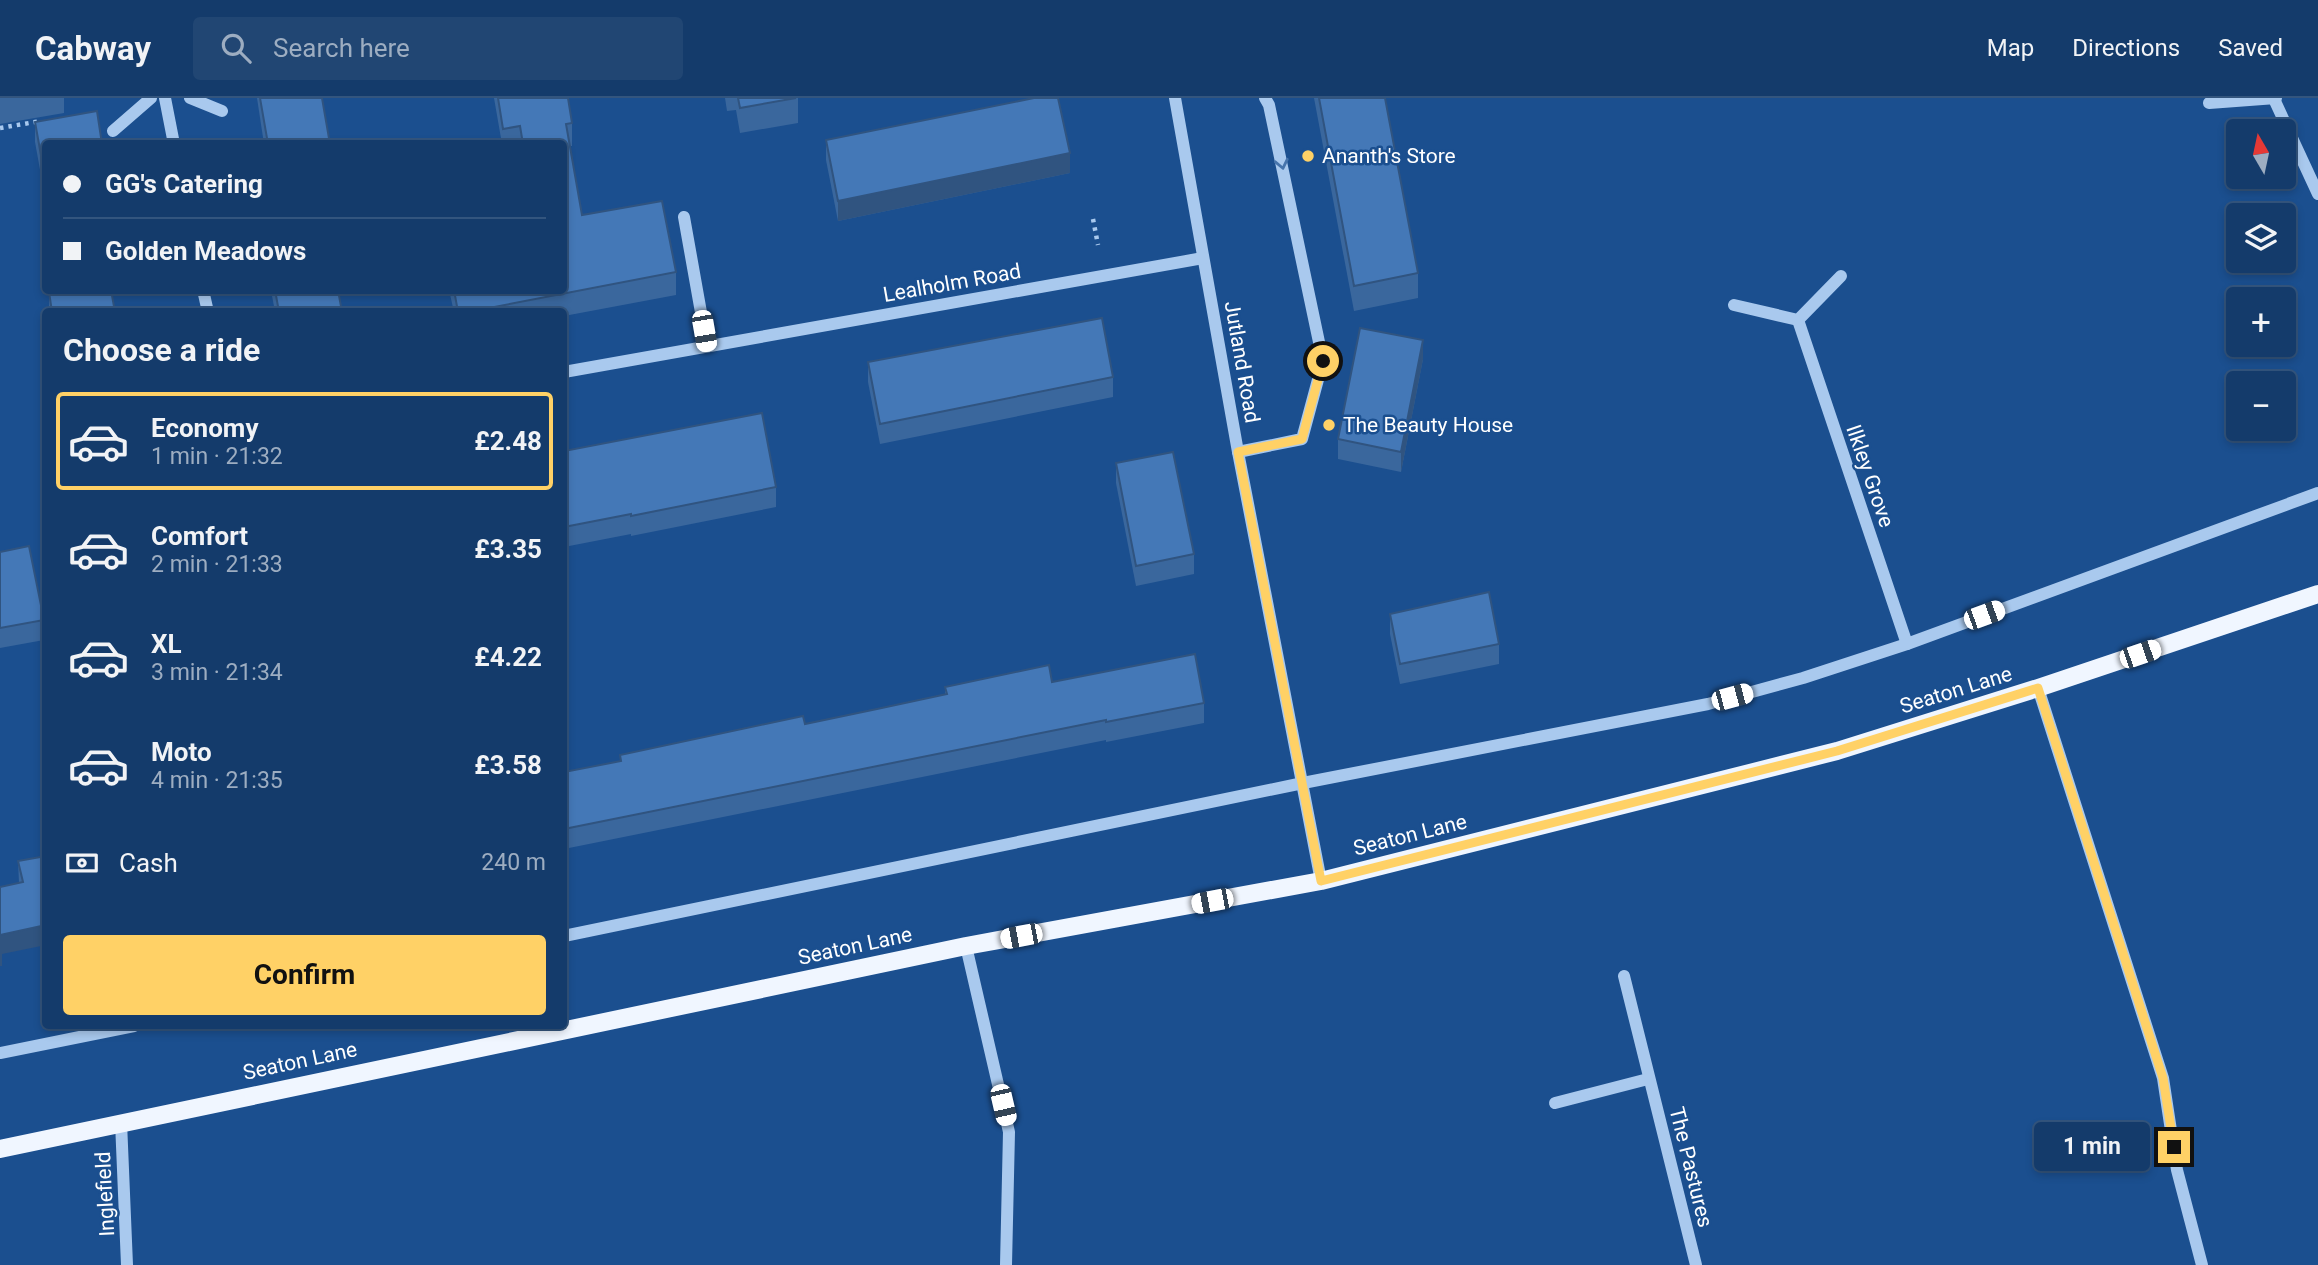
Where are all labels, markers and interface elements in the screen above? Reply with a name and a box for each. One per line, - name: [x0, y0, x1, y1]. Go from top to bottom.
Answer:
- search box: [193, 17, 683, 80]
- text: Cabway: [35, 29, 151, 68]
- icon: search: [217, 29, 255, 67]
- text: Search here: [273, 33, 410, 63]
- text: Map: [1987, 34, 2034, 62]
- text: Directions: [2072, 34, 2180, 62]
- text: Saved: [2218, 34, 2283, 62]
- north arrow: [2226, 119, 2296, 189]
- map controls: [2226, 119, 2296, 441]
- place label: Ananth's Store: [1322, 144, 1456, 168]
- marker: Ananth's Store: [1300, 148, 1316, 164]
- one-way arrow: [1273, 158, 1288, 170]
- text: GG's Catering: [105, 169, 263, 199]
- button: layers: [2226, 203, 2296, 273]
- text: Golden Meadows: [105, 236, 306, 266]
- street label: Lealholm Road: [881, 259, 1023, 307]
- button: +: [2226, 287, 2296, 357]
- street label: Jutland Road: [1219, 299, 1265, 425]
- car: [691, 308, 718, 354]
- text: Choose a ride: [63, 331, 260, 369]
- route start: [1307, 345, 1339, 377]
- button: −: [2226, 371, 2296, 441]
- icon: car: [67, 410, 130, 473]
- text: Economy: [151, 413, 258, 443]
- place label: The Beauty House: [1343, 413, 1513, 437]
- marker: The Beauty House: [1321, 417, 1337, 433]
- street label: Ilkley Grove: [1841, 422, 1899, 530]
- text: £2.48: [474, 426, 542, 456]
- text: 1 min · 21:32: [151, 443, 283, 470]
- icon: car: [67, 518, 130, 581]
- text: Comfort: [151, 521, 248, 551]
- text: £3.35: [474, 534, 542, 564]
- text: 2 min · 21:33: [151, 551, 283, 578]
- car: [1961, 598, 2008, 632]
- icon: car: [67, 626, 130, 689]
- text: XL: [151, 629, 182, 659]
- car: [2117, 637, 2164, 671]
- text: £4.22: [474, 642, 542, 672]
- text: 3 min · 21:34: [151, 659, 283, 686]
- street label: Seaton Lane: [1897, 662, 2015, 718]
- car: [1709, 681, 1756, 713]
- icon: car: [67, 734, 130, 797]
- text: Moto: [151, 737, 212, 767]
- text: £3.58: [474, 750, 542, 780]
- text: 4 min · 21:35: [151, 767, 283, 794]
- street label: Seaton Lane: [1351, 809, 1469, 861]
- icon: cash: [63, 844, 101, 882]
- text: Cash: [119, 848, 178, 878]
- text: 240 m: [481, 849, 546, 876]
- car: [1190, 887, 1235, 915]
- street label: Seaton Lane: [796, 922, 914, 970]
- car: [999, 922, 1044, 950]
- button: Confirm: [63, 935, 546, 1015]
- street label: Seaton Lane: [241, 1037, 359, 1085]
- car: [989, 1082, 1018, 1128]
- street label: The Pastures: [1664, 1104, 1718, 1230]
- callout: 1 min: [2034, 1122, 2150, 1172]
- route end: [2158, 1131, 2190, 1163]
- text: 1 min: [2063, 1133, 2121, 1160]
- street label: Inglefield: [91, 1151, 119, 1237]

